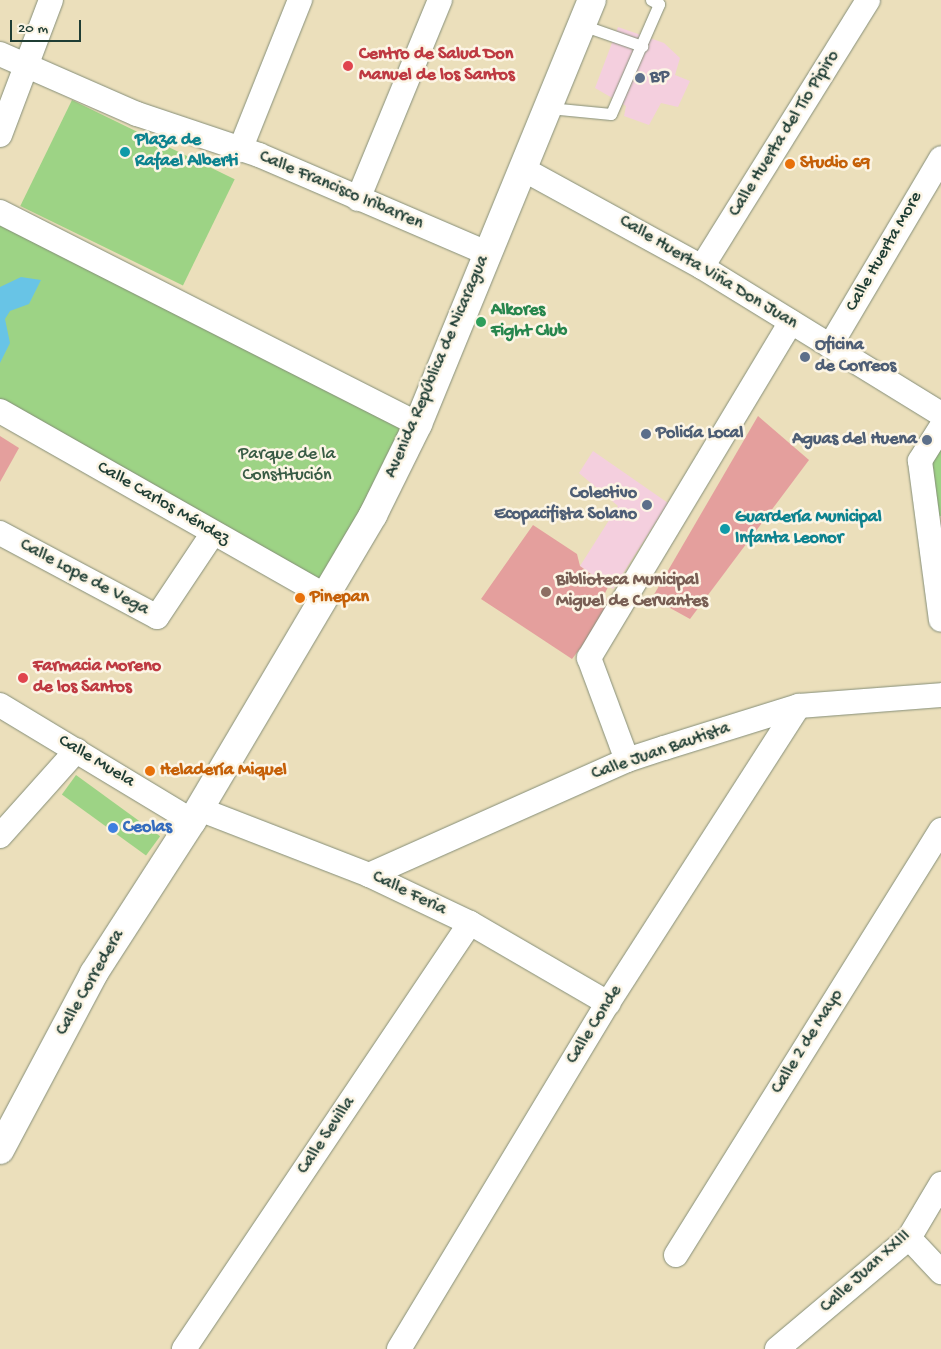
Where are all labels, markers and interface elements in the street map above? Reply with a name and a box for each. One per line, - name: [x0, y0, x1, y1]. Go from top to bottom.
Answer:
- scale bar: [12, 10, 84, 42]
- text: 20 m: [18, 20, 48, 38]
- place label: Centro de Salud Don Manuel de los Santos: [359, 45, 515, 88]
- street label: Calle Huerta del Tío Pipiro: [725, 47, 845, 221]
- marker: Centro de Salud Don Manuel de los Santos: [341, 59, 355, 73]
- place label: BP: [650, 67, 669, 89]
- marker: BP: [634, 72, 646, 84]
- place label: Plaza de Rafael Alberti: [135, 131, 238, 173]
- marker: Plaza de Rafael Alberti: [119, 146, 131, 158]
- street label: Calle Francisco Iribarren: [256, 147, 426, 235]
- place label: Studio 69: [800, 153, 870, 175]
- marker: Studio 69: [784, 158, 796, 170]
- street label: Calle Huerta More: [842, 188, 928, 316]
- street label: Calle Huerta Viña Don Juan: [615, 211, 801, 335]
- street label: Avenida República de Nicaragua: [381, 252, 495, 482]
- place label: Alkores Fight Club: [491, 301, 567, 344]
- marker: Alkores Fight Club: [475, 316, 487, 328]
- place label: Oficina de Correos: [815, 336, 896, 378]
- marker: Oficina de Correos: [799, 351, 811, 363]
- place label: Policía Local: [656, 423, 743, 445]
- marker: Policía Local: [640, 428, 652, 440]
- place label: Aguas del Huena: [792, 429, 917, 451]
- marker: Aguas del Huena: [921, 434, 933, 446]
- park label: Parque de la Constitución: [238, 445, 336, 488]
- street label: Calle Carlos Méndez: [93, 457, 233, 551]
- place label: Colectivo Ecopacifista Solano: [494, 484, 637, 526]
- marker: Colectivo Ecopacifista Solano: [641, 499, 653, 511]
- place label: Guardería Municipal Infanta Leonor: [735, 508, 882, 550]
- marker: Guardería Municipal Infanta Leonor: [719, 523, 731, 535]
- street label: Calle Lope de Vega: [16, 535, 152, 621]
- place label: Biblioteca Municipal Miguel de Cervantes: [556, 571, 708, 614]
- marker: Biblioteca Municipal Miguel de Cervantes: [540, 586, 552, 598]
- place label: Pinepan: [310, 587, 369, 609]
- marker: Pinepan: [294, 592, 306, 604]
- place label: Farmacia Moreno de los Santos: [33, 657, 161, 700]
- marker: Farmacia Moreno de los Santos: [17, 672, 29, 684]
- street label: Calle Juan Bautista: [589, 718, 733, 786]
- street label: Calle Muela: [54, 731, 138, 793]
- place label: Heladería Miquel: [160, 760, 287, 782]
- marker: Heladería Miquel: [144, 765, 156, 777]
- place label: Ceolas: [123, 817, 172, 839]
- marker: Ceolas: [107, 822, 119, 834]
- street label: Calle Feria: [368, 867, 450, 921]
- street label: Calle Corredera: [52, 926, 130, 1040]
- street label: Calle Conde: [562, 982, 628, 1068]
- street label: Calle 2 de Mayo: [767, 986, 849, 1098]
- street label: Calle Sevilla: [293, 1093, 361, 1179]
- street label: Calle Juan XXIII: [816, 1226, 916, 1318]

